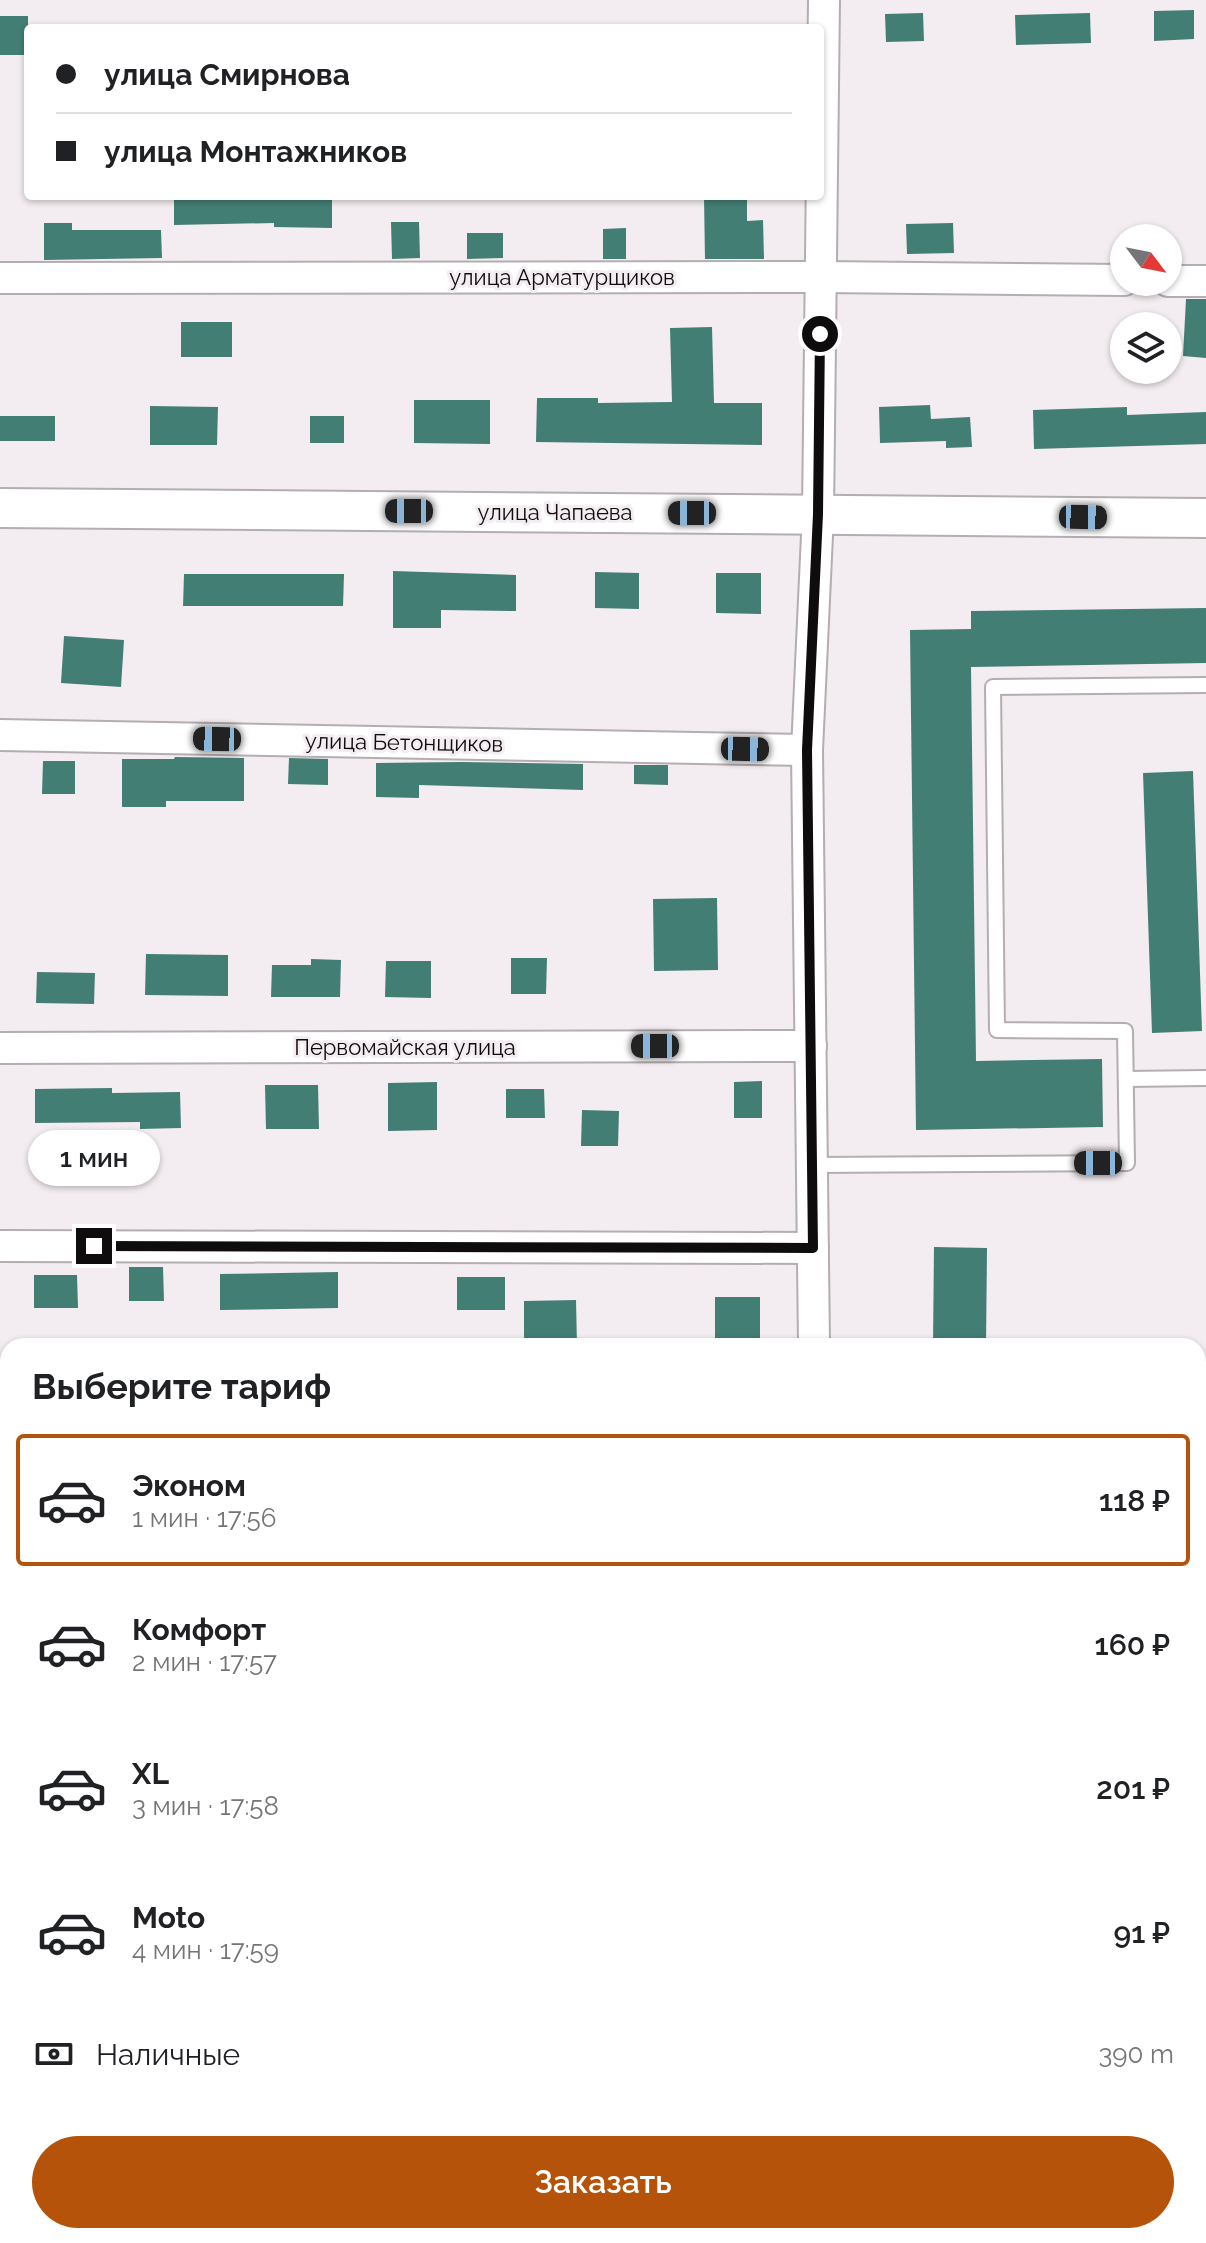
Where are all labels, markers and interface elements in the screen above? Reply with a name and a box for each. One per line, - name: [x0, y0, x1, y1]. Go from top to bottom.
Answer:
- text: улица Смирнова: [104, 57, 350, 92]
- text: улица Монтажников: [104, 134, 407, 169]
- north arrow: [1110, 224, 1182, 296]
- map controls: [1110, 224, 1182, 384]
- street label: улица Арматурщиков: [449, 264, 675, 290]
- button: layers: [1110, 312, 1182, 384]
- route start: [802, 316, 838, 352]
- car: [385, 499, 433, 523]
- street label: улица Чапаева: [477, 499, 633, 525]
- car: [668, 501, 716, 525]
- car: [1059, 505, 1107, 529]
- car: [193, 727, 241, 751]
- street label: улица Бетонщиков: [305, 727, 503, 757]
- car: [721, 737, 769, 761]
- street label: Первомайская улица: [294, 1034, 516, 1060]
- car: [631, 1034, 679, 1058]
- callout: 1 мин: [28, 1130, 160, 1186]
- text: 1 мин: [60, 1143, 128, 1173]
- car: [1074, 1151, 1122, 1175]
- route end: [76, 1228, 112, 1264]
- text: Выберите тариф: [32, 1365, 331, 1407]
- icon: car: [36, 1464, 108, 1536]
- text: Эконом: [132, 1468, 246, 1503]
- text: 118 ₽: [1099, 1483, 1170, 1518]
- text: 1 мин · 17:56: [132, 1503, 276, 1533]
- icon: car: [36, 1608, 108, 1680]
- text: Комфорт: [132, 1612, 266, 1647]
- text: 160 ₽: [1095, 1627, 1170, 1662]
- text: 2 мин · 17:57: [132, 1647, 277, 1677]
- icon: car: [36, 1752, 108, 1824]
- text: XL: [132, 1756, 169, 1791]
- text: 201 ₽: [1096, 1771, 1170, 1806]
- text: 3 мин · 17:58: [132, 1791, 279, 1821]
- icon: car: [36, 1896, 108, 1968]
- text: Moto: [132, 1900, 205, 1935]
- text: 91 ₽: [1113, 1915, 1170, 1950]
- text: 4 мин · 17:59: [132, 1935, 279, 1965]
- icon: cash: [32, 2032, 76, 2076]
- text: Наличные: [96, 2037, 240, 2072]
- text: 390 m: [1098, 2039, 1174, 2069]
- button: Заказать: [32, 2136, 1174, 2228]

